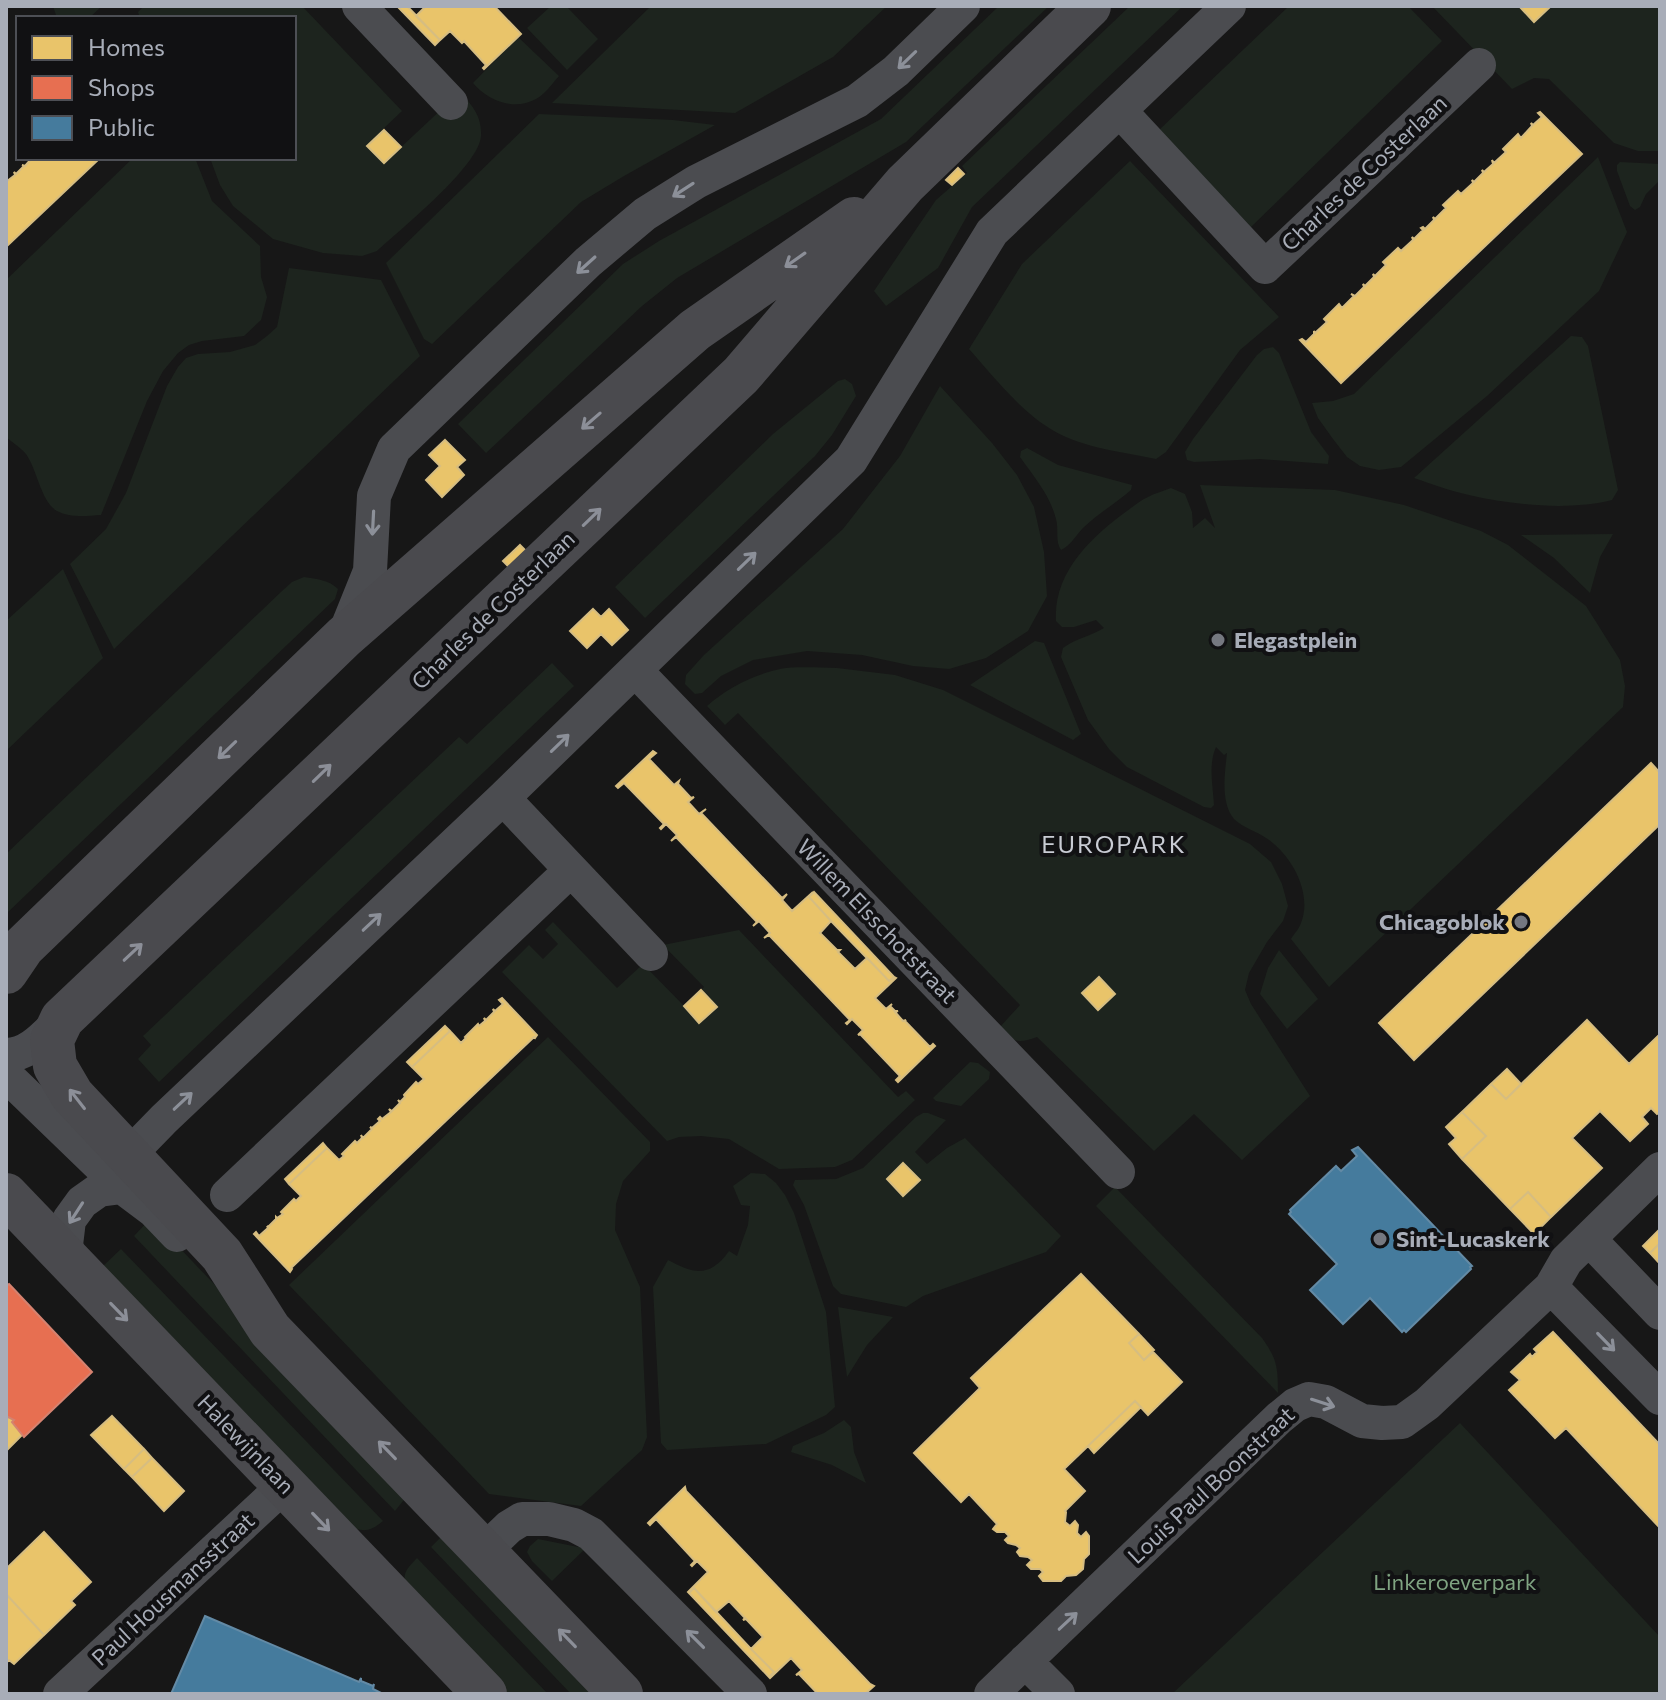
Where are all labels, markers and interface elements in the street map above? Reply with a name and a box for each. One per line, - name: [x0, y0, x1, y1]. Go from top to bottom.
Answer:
- legend: [16, 16, 296, 160]
- text: Homes: [88, 32, 165, 61]
- one-way arrow: [897, 51, 917, 70]
- text: Shops: [88, 72, 155, 101]
- street label: Charles de Costerlaan: [1275, 89, 1452, 256]
- text: Public: [88, 112, 155, 141]
- one-way arrow: [672, 183, 695, 199]
- one-way arrow: [785, 252, 807, 268]
- one-way arrow: [576, 255, 596, 273]
- one-way arrow: [582, 412, 602, 430]
- one-way arrow: [582, 507, 602, 526]
- one-way arrow: [365, 509, 380, 536]
- street label: Charles de Costerlaan: [405, 525, 580, 694]
- one-way arrow: [737, 552, 757, 571]
- place label: Elegastplein: [1234, 626, 1357, 653]
- marker: Elegastplein: [1209, 631, 1227, 649]
- one-way arrow: [550, 733, 570, 752]
- one-way arrow: [217, 740, 237, 759]
- one-way arrow: [312, 763, 332, 782]
- district label: EUROPARK: [1041, 829, 1187, 858]
- street label: Willem Elsschotstraat: [792, 833, 963, 1008]
- place label: Chicagoblok: [1379, 908, 1505, 935]
- one-way arrow: [362, 913, 381, 932]
- marker: Chicagoblok: [1512, 913, 1530, 931]
- one-way arrow: [123, 942, 143, 961]
- one-way arrow: [68, 1089, 85, 1110]
- one-way arrow: [173, 1091, 193, 1110]
- one-way arrow: [67, 1201, 84, 1223]
- place label: Sint-Lucaskerk: [1396, 1225, 1550, 1252]
- marker: Sint-Lucaskerk: [1371, 1230, 1389, 1248]
- one-way arrow: [109, 1301, 127, 1321]
- one-way arrow: [1596, 1332, 1615, 1352]
- street label: Halewijnlaan: [192, 1388, 300, 1499]
- one-way arrow: [1310, 1397, 1335, 1411]
- street label: Louis Paul Boonstraat: [1122, 1400, 1300, 1569]
- one-way arrow: [378, 1441, 397, 1461]
- street label: Paul Housmansstraat: [86, 1506, 259, 1671]
- one-way arrow: [312, 1512, 331, 1532]
- park label: Linkeroeverpark: [1373, 1568, 1537, 1595]
- one-way arrow: [1057, 1612, 1077, 1630]
- one-way arrow: [558, 1628, 577, 1648]
- one-way arrow: [685, 1629, 705, 1648]

